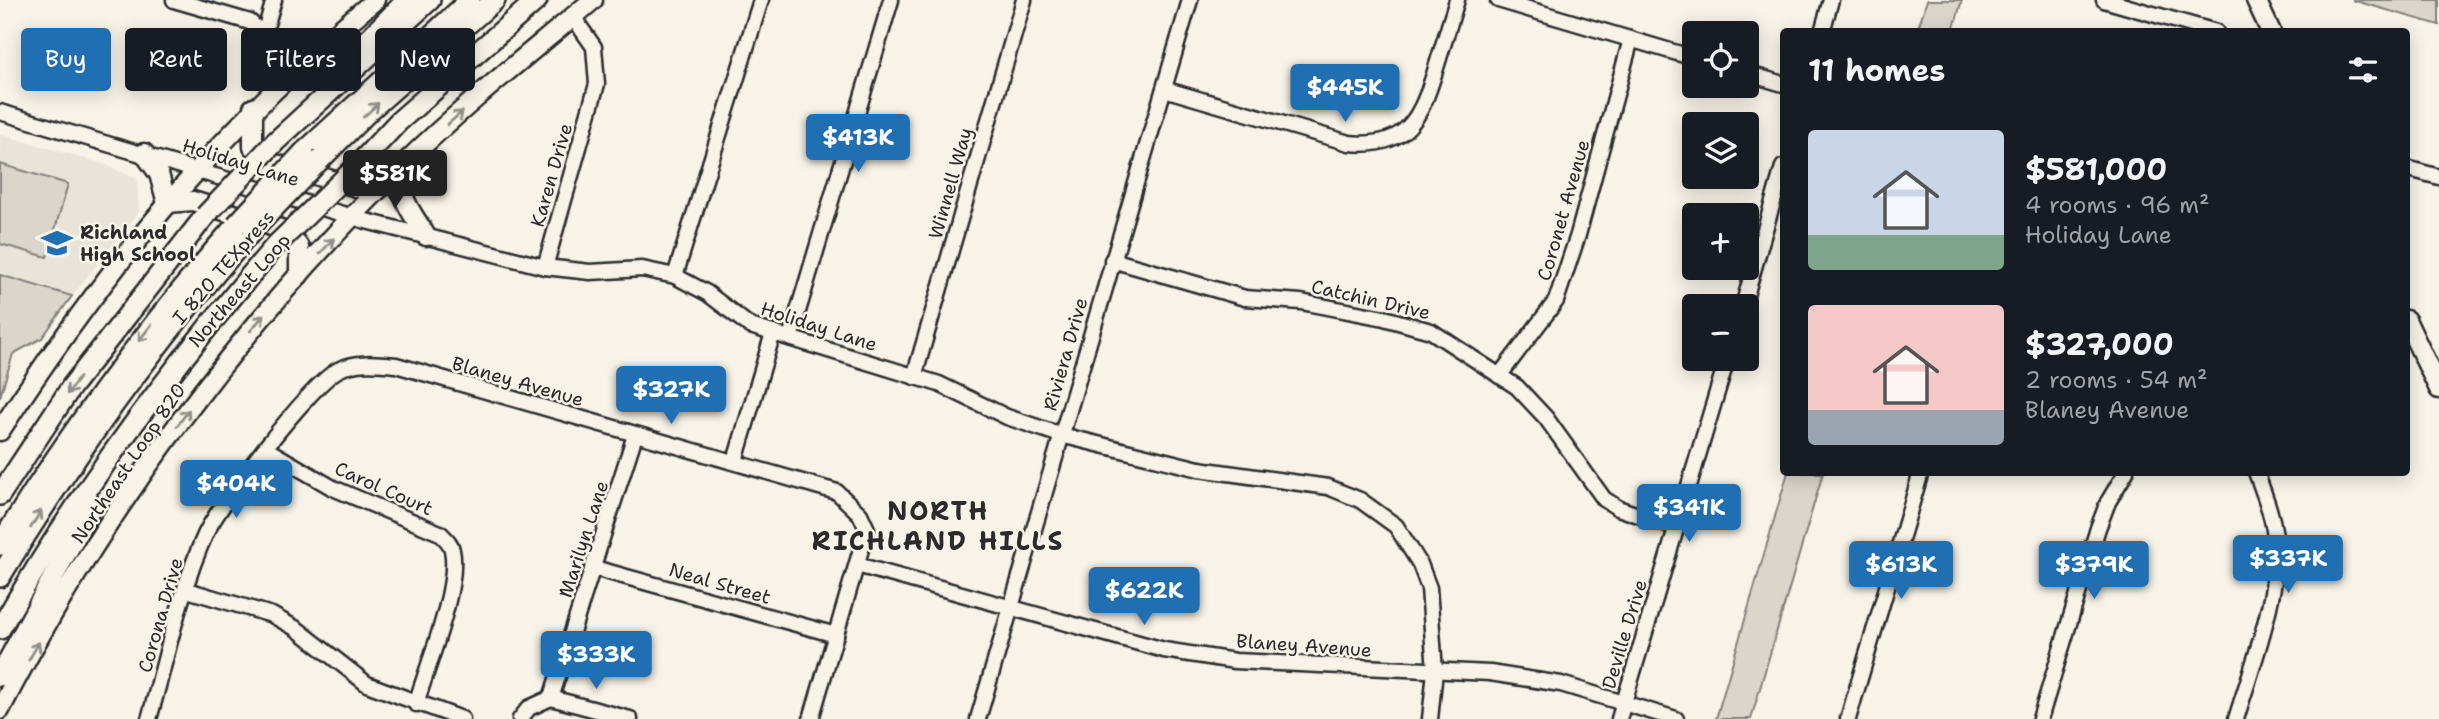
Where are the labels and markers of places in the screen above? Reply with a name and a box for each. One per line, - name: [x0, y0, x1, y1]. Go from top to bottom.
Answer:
- pin: $445K: [1296, 64, 1394, 124]
- pin: $413K: [809, 114, 907, 174]
- pin: $581K: [346, 150, 444, 210]
- place label: Richland High School: [80, 220, 196, 267]
- school or university icon: Richland High School: [40, 226, 74, 260]
- pin: $327K: [622, 366, 720, 426]
- pin: $404K: [187, 461, 285, 520]
- pin: $341K: [1640, 484, 1738, 544]
- pin: $337K: [2239, 536, 2337, 595]
- pin: $613K: [1852, 542, 1950, 601]
- pin: $379K: [2045, 542, 2143, 601]
- pin: $622K: [1095, 568, 1193, 627]
- pin: $333K: [547, 632, 645, 691]

